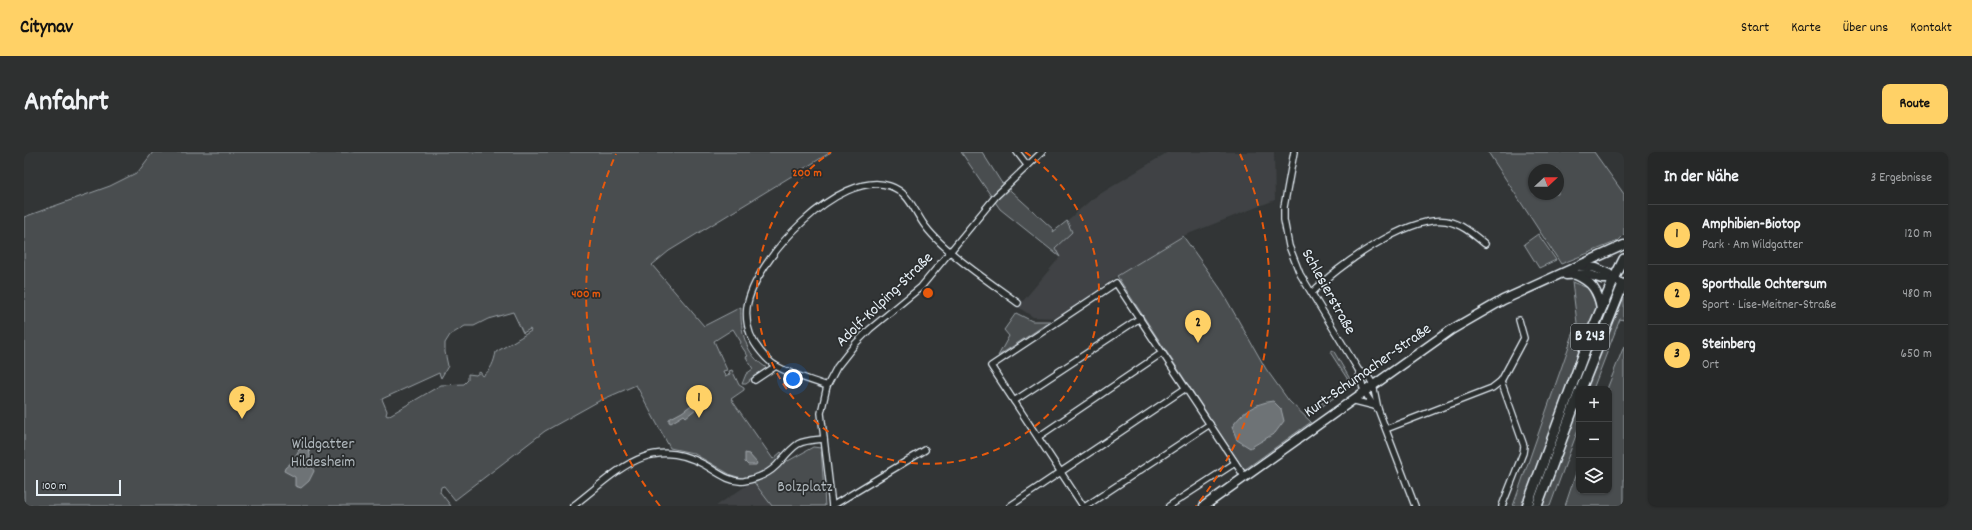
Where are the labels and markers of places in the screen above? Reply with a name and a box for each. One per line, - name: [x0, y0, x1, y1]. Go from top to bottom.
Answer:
- centre of rings: [921, 286, 935, 300]
- pin: 2: [1185, 310, 1211, 343]
- pin: 1: [686, 385, 712, 418]
- pin: 3: [229, 386, 255, 419]

